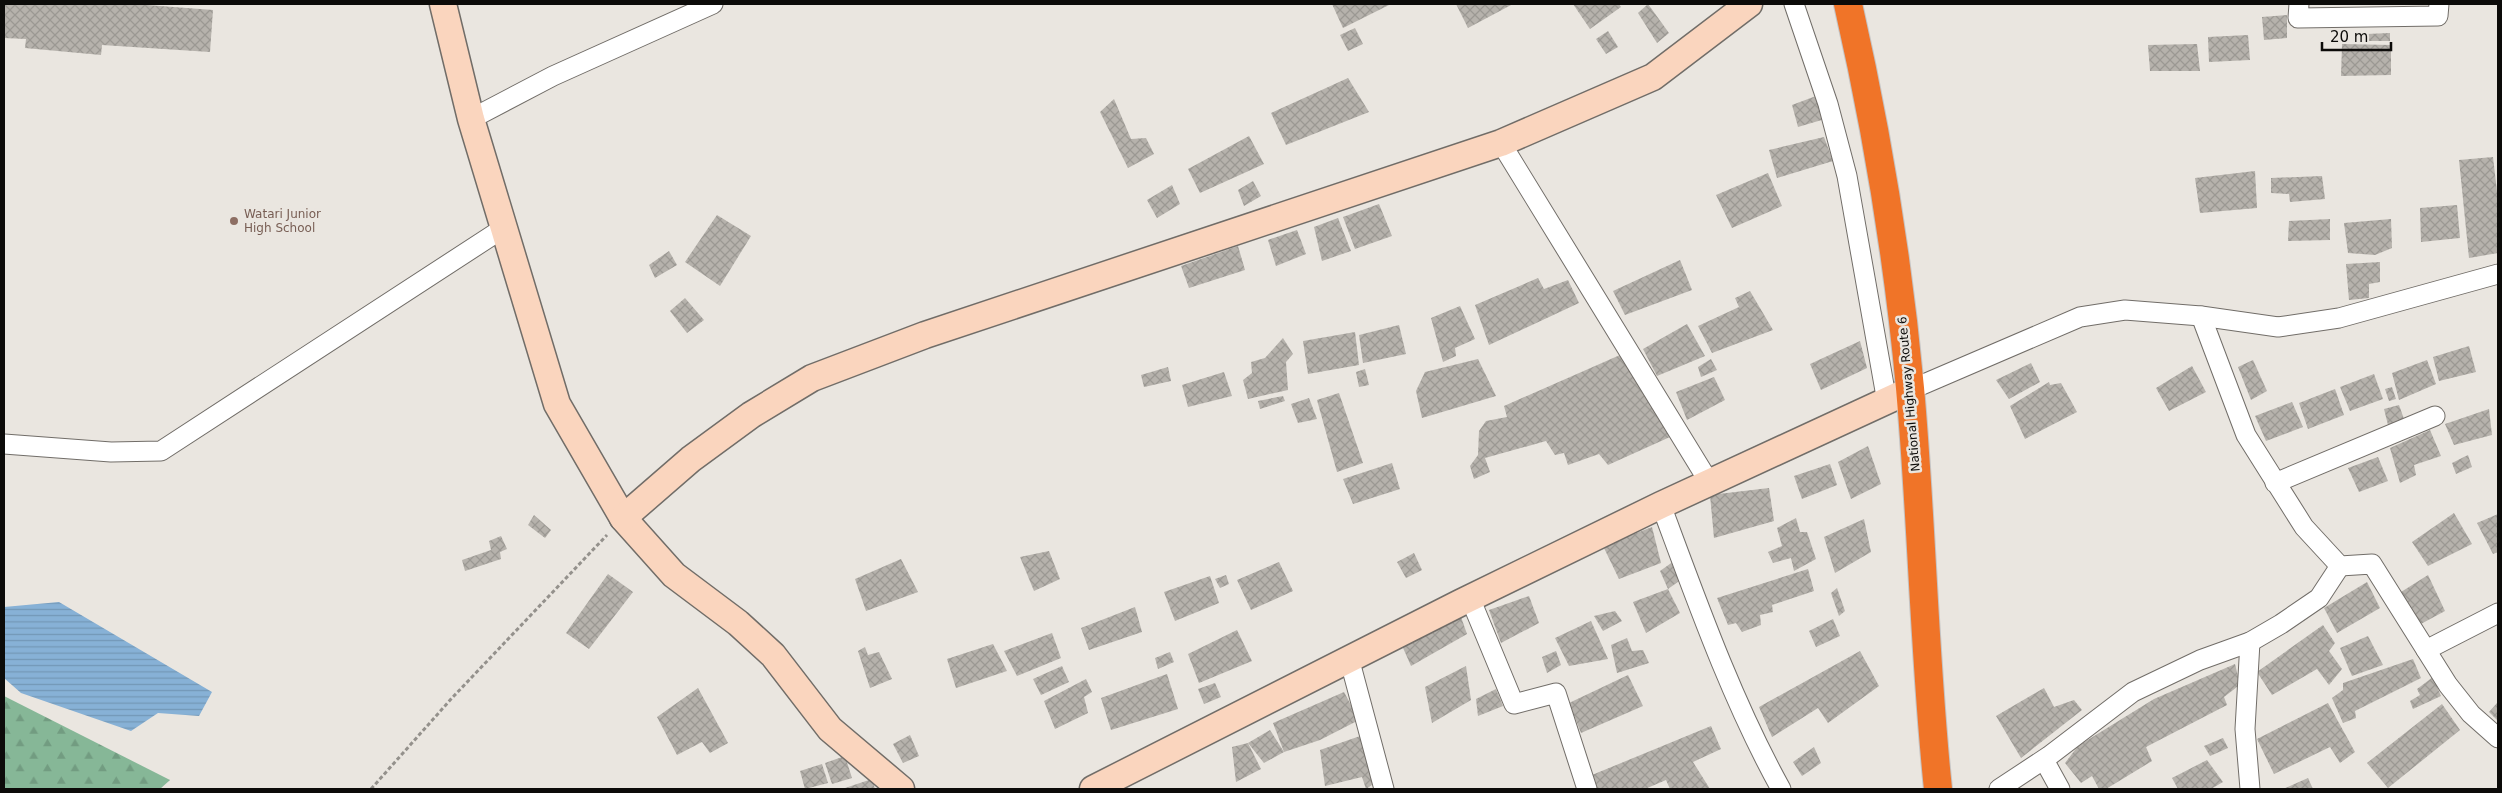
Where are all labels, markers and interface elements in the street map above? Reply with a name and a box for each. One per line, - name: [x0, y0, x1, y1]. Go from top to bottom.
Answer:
- scale bar: [2322, 20, 2391, 52]
- text: 20 m: [2330, 28, 2368, 46]
- place label: Watari Junior High School: [244, 207, 321, 235]
- marker: Watari Junior High School: [228, 215, 240, 227]
- street label: National Highway Route 6: [1895, 316, 1923, 472]

